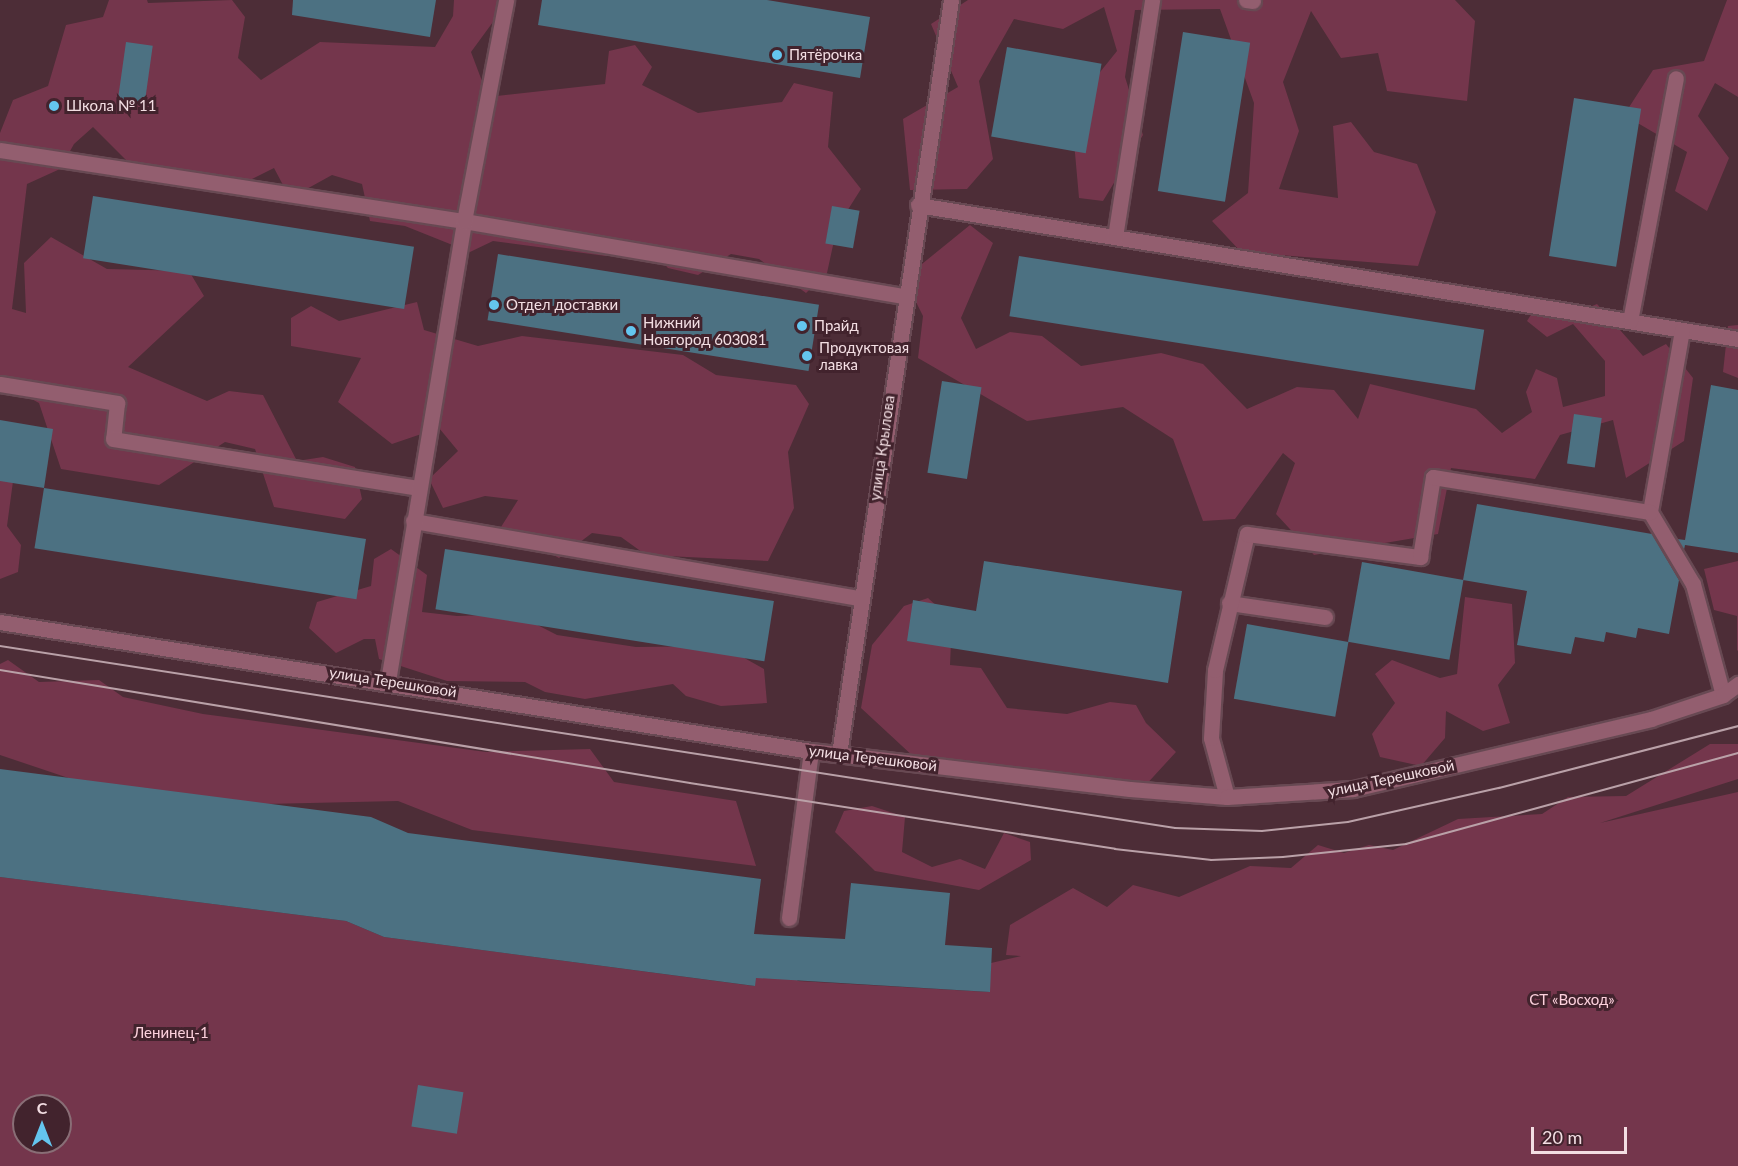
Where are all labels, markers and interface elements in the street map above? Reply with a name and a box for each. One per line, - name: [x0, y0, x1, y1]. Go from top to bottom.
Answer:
- place label: Пятёрочка: [789, 46, 862, 64]
- marker: Пятёрочка: [770, 48, 784, 62]
- place label: Школа № 11: [66, 97, 156, 115]
- marker: Школа № 11: [47, 99, 61, 113]
- place label: Отдел доставки: [506, 296, 618, 314]
- marker: Отдел доставки: [487, 298, 501, 312]
- place label: Нижний Новгород 603081: [643, 313, 766, 348]
- place label: Прайд: [814, 317, 859, 335]
- marker: Прайд: [795, 319, 809, 333]
- marker: Нижний Новгород 603081: [624, 324, 638, 338]
- place label: Продуктовая лавка: [819, 338, 909, 373]
- marker: Продуктовая лавка: [800, 349, 814, 363]
- street label: улица Крылова: [866, 394, 898, 502]
- street label: улица Терешковой: [328, 663, 458, 701]
- street label: улица Терешковой: [808, 741, 938, 775]
- street label: улица Терешковой: [1326, 756, 1456, 800]
- park label: СТ «Восход»: [1529, 991, 1615, 1009]
- park label: Ленинец-1: [133, 1024, 209, 1042]
- north arrow: [12, 1094, 72, 1154]
- text: С: [37, 1098, 47, 1117]
- scale bar: [1534, 1115, 1630, 1153]
- text: 20 m: [1542, 1126, 1582, 1148]

